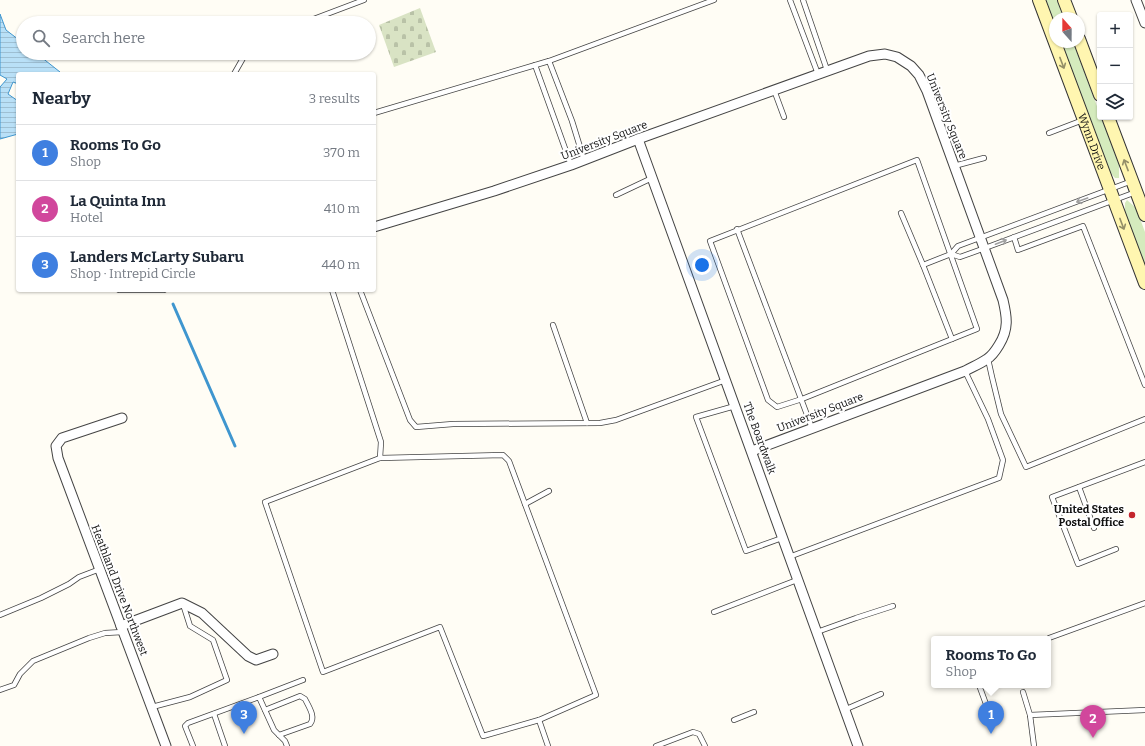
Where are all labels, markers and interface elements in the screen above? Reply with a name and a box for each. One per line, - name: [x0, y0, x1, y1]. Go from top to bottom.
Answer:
- north arrow: [1049, 12, 1085, 48]
- map controls: [1097, 12, 1133, 120]
- button: +: [1097, 12, 1133, 48]
- search box: [16, 16, 376, 60]
- icon: search: [30, 27, 52, 49]
- text: Search here: [62, 29, 145, 47]
- button: −: [1097, 48, 1133, 84]
- one-way arrow: [1059, 56, 1067, 68]
- street label: University Square: [923, 71, 970, 161]
- button: layers: [1097, 84, 1133, 120]
- text: Nearby: [32, 88, 91, 109]
- text: 3 results: [309, 91, 360, 106]
- street label: Wynn Drive: [1075, 111, 1108, 172]
- street label: University Square: [559, 118, 649, 163]
- text: Rooms To Go: [70, 136, 161, 154]
- text: 1: [42, 145, 48, 160]
- text: 370 m: [323, 145, 360, 160]
- text: Shop: [70, 154, 101, 169]
- one-way arrow: [1122, 159, 1130, 171]
- text: La Quinta Inn: [70, 192, 166, 210]
- one-way arrow: [1077, 196, 1089, 204]
- text: 2: [41, 201, 49, 216]
- text: 410 m: [324, 201, 360, 216]
- text: Hotel: [70, 210, 103, 225]
- one-way arrow: [1119, 217, 1127, 229]
- one-way arrow: [995, 238, 1007, 246]
- text: Landers McLarty Subaru: [70, 248, 244, 266]
- your location: [692, 255, 712, 275]
- text: 3: [41, 257, 49, 272]
- text: 440 m: [321, 257, 360, 272]
- text: Shop · Intrepid Circle: [70, 266, 196, 281]
- street label: University Square: [775, 390, 865, 435]
- street label: The Boardwalk: [740, 400, 779, 477]
- place label: United States Postal Office: [1054, 503, 1125, 529]
- marker: United States Postal Office: [1127, 510, 1137, 520]
- street label: Heathland Drive Northwest: [88, 523, 151, 658]
- popup: [931, 636, 1051, 688]
- text: Rooms To Go: [946, 646, 1036, 664]
- text: Shop: [946, 664, 977, 679]
- pin: 3: [231, 701, 257, 734]
- pin: 1: [978, 701, 1004, 734]
- pin: 2: [1080, 705, 1106, 738]

